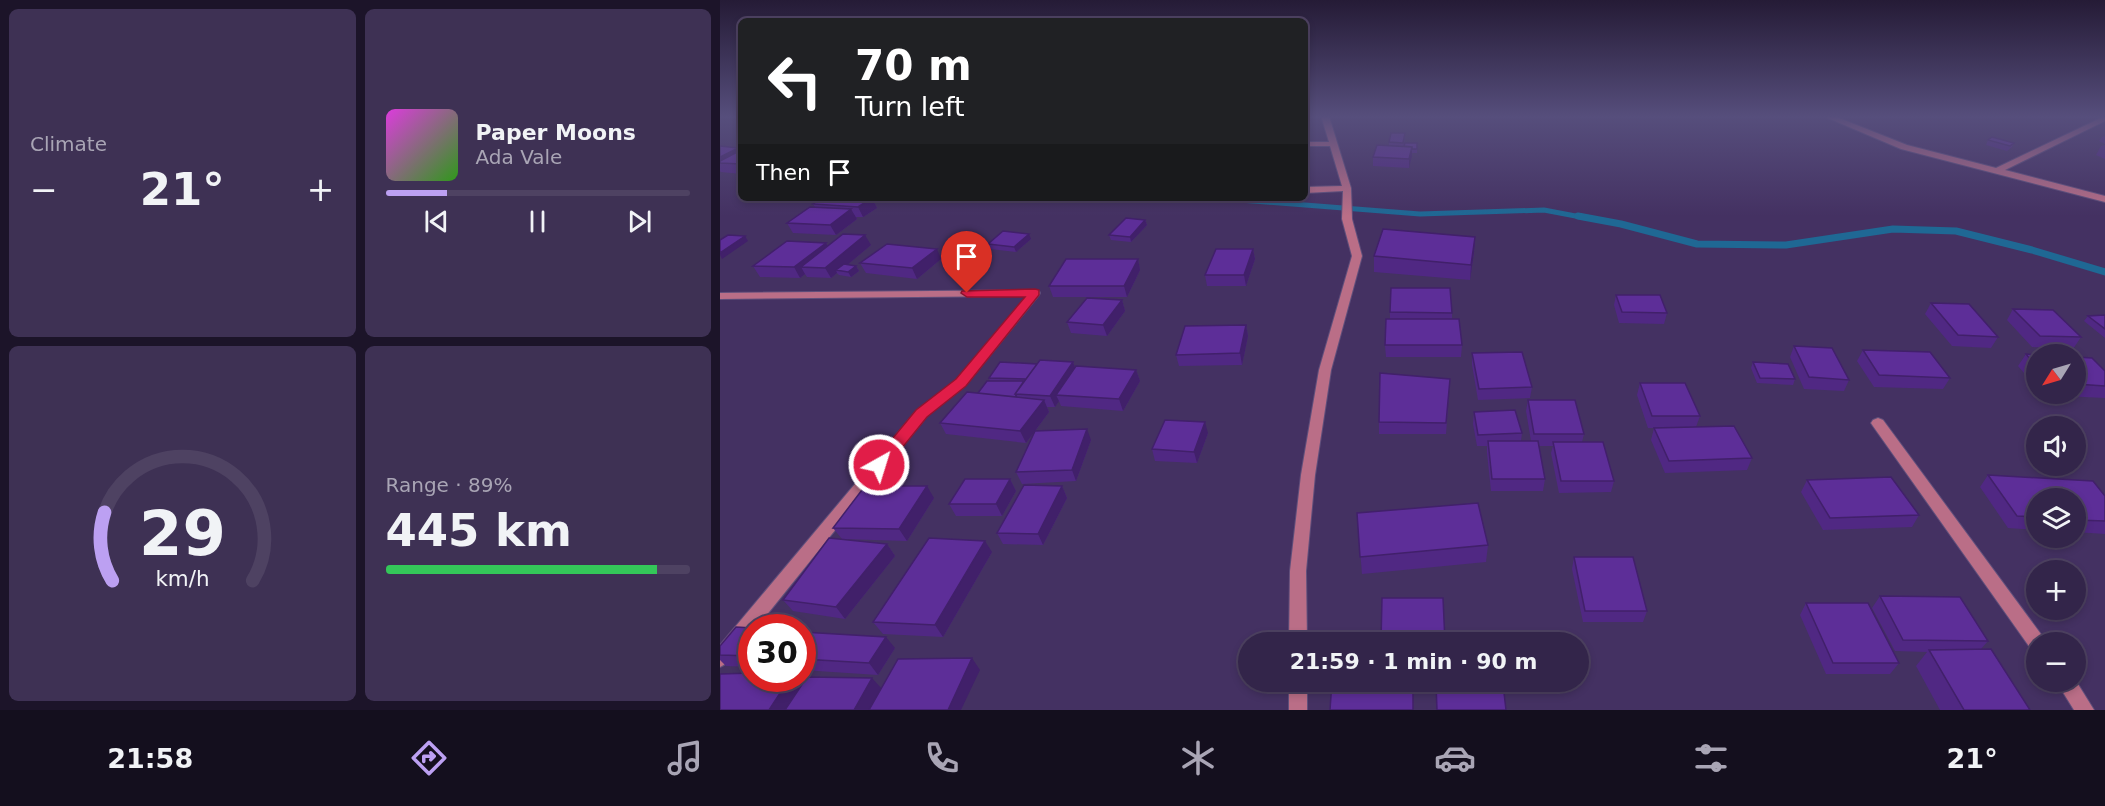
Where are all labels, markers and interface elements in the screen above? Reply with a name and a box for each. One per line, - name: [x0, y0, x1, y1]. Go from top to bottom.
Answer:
- text: 70 m: [855, 41, 972, 90]
- icon: left: [756, 42, 834, 120]
- text: Turn left: [855, 91, 965, 122]
- text: Paper Moons: [476, 120, 636, 145]
- text: Climate: [30, 132, 107, 156]
- text: Ada Vale: [476, 145, 562, 169]
- icon: arrive: [823, 156, 856, 189]
- text: Then: [756, 160, 811, 185]
- text: 21°: [140, 163, 225, 216]
- text: −: [30, 170, 58, 209]
- text: +: [307, 170, 335, 209]
- icon: previous: [420, 205, 453, 238]
- icon: pause: [521, 205, 554, 238]
- icon: next: [623, 205, 656, 238]
- pin: [941, 231, 992, 293]
- icon: arrive: [950, 240, 983, 273]
- north arrow: [2026, 344, 2086, 404]
- map controls: [2026, 344, 2086, 692]
- button: sound: [2026, 416, 2086, 476]
- position arrow: [847, 433, 911, 497]
- text: Range · 89%: [386, 473, 512, 497]
- button: layers: [2026, 488, 2086, 548]
- text: 29: [139, 497, 226, 570]
- text: 445 km: [386, 504, 572, 557]
- button: +: [2026, 560, 2086, 620]
- text: km/h: [155, 566, 209, 591]
- speed limit sign: 30: [738, 614, 816, 692]
- button: −: [2026, 632, 2086, 692]
- text: 21:59 · 1 min · 90 m: [1290, 649, 1537, 674]
- icon: directions: [408, 737, 450, 779]
- icon: music: [664, 737, 706, 779]
- icon: phone: [921, 737, 963, 779]
- icon: climate: [1177, 737, 1219, 779]
- icon: car: [1434, 737, 1476, 779]
- icon: filters: [1690, 737, 1732, 779]
- text: 21:58: [107, 743, 193, 774]
- text: 21°: [1947, 743, 1998, 774]

